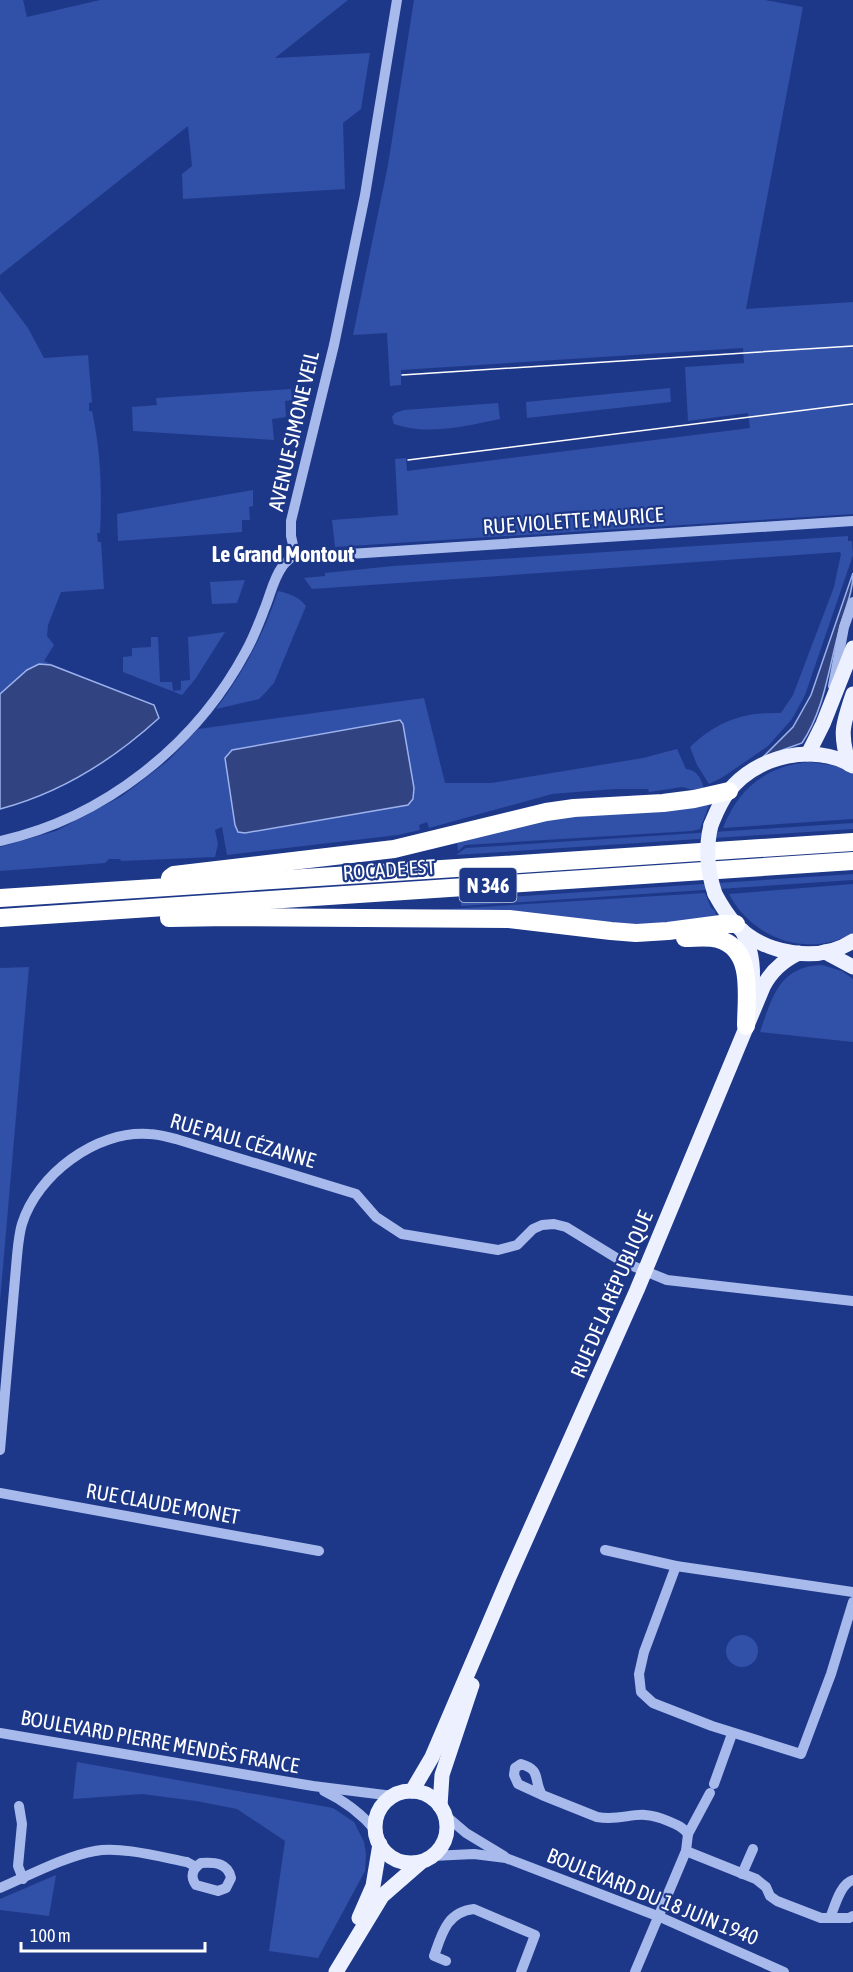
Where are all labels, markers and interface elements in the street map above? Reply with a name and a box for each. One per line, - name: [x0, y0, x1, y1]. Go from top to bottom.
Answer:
- street label: AVENUE SIMONE VEIL: [263, 349, 323, 513]
- street label: RUE VIOLETTE MAURICE: [482, 502, 664, 538]
- district label: Le Grand Montout: [212, 541, 355, 567]
- street label: ROCADE EST: [342, 854, 436, 884]
- road number: N 346: [460, 868, 516, 902]
- street label: RUE PAUL CÉZANNE: [168, 1108, 318, 1172]
- street label: RUE DE LA RÉPUBLIQUE: [565, 1207, 657, 1381]
- street label: RUE CLAUDE MONET: [84, 1478, 242, 1528]
- street label: BOULEVARD PIERRE MENDÈS FRANCE: [19, 1705, 301, 1777]
- street label: BOULEVARD DU 18 JUIN 1940: [544, 1843, 762, 1949]
- scale bar: [21, 1915, 206, 1953]
- text: 100 m: [30, 1925, 71, 1946]

